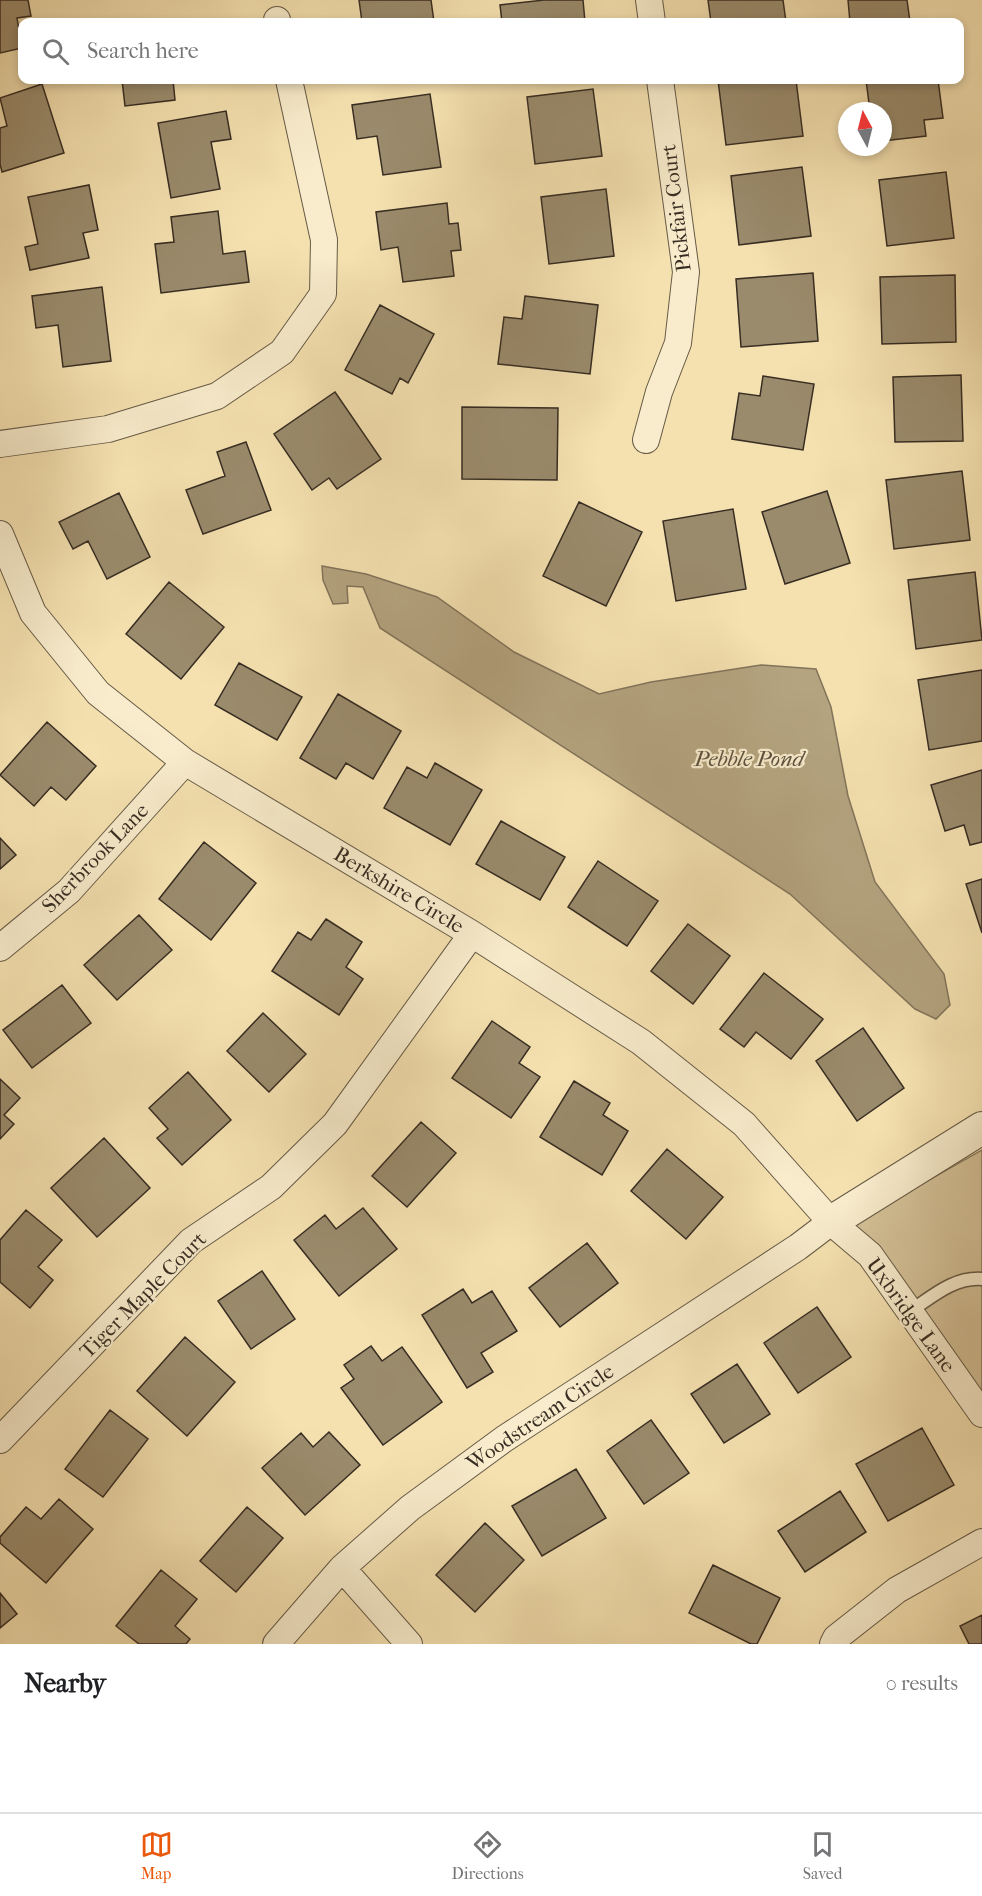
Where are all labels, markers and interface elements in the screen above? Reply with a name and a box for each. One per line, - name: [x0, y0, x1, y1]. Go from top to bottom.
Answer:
- search box: [18, 18, 964, 84]
- icon: search: [39, 35, 72, 68]
- text: Search here: [87, 38, 199, 64]
- north arrow: [838, 102, 892, 156]
- street label: Pickfair Court: [656, 142, 696, 273]
- water label: Pebble Pond: [693, 746, 807, 772]
- street label: Sherbrook Lane: [37, 798, 153, 918]
- street label: Berkshire Circle: [330, 842, 468, 938]
- street label: Tiger Maple Court: [75, 1227, 211, 1363]
- street label: Uxbridge Lane: [861, 1253, 961, 1377]
- street label: Woodstream Circle: [461, 1359, 618, 1476]
- text: Nearby: [24, 1668, 106, 1699]
- text: 0 results: [886, 1672, 958, 1695]
- tab: Map: [140, 1828, 173, 1883]
- tab: Directions: [452, 1828, 524, 1883]
- tab: Saved: [803, 1828, 842, 1883]

